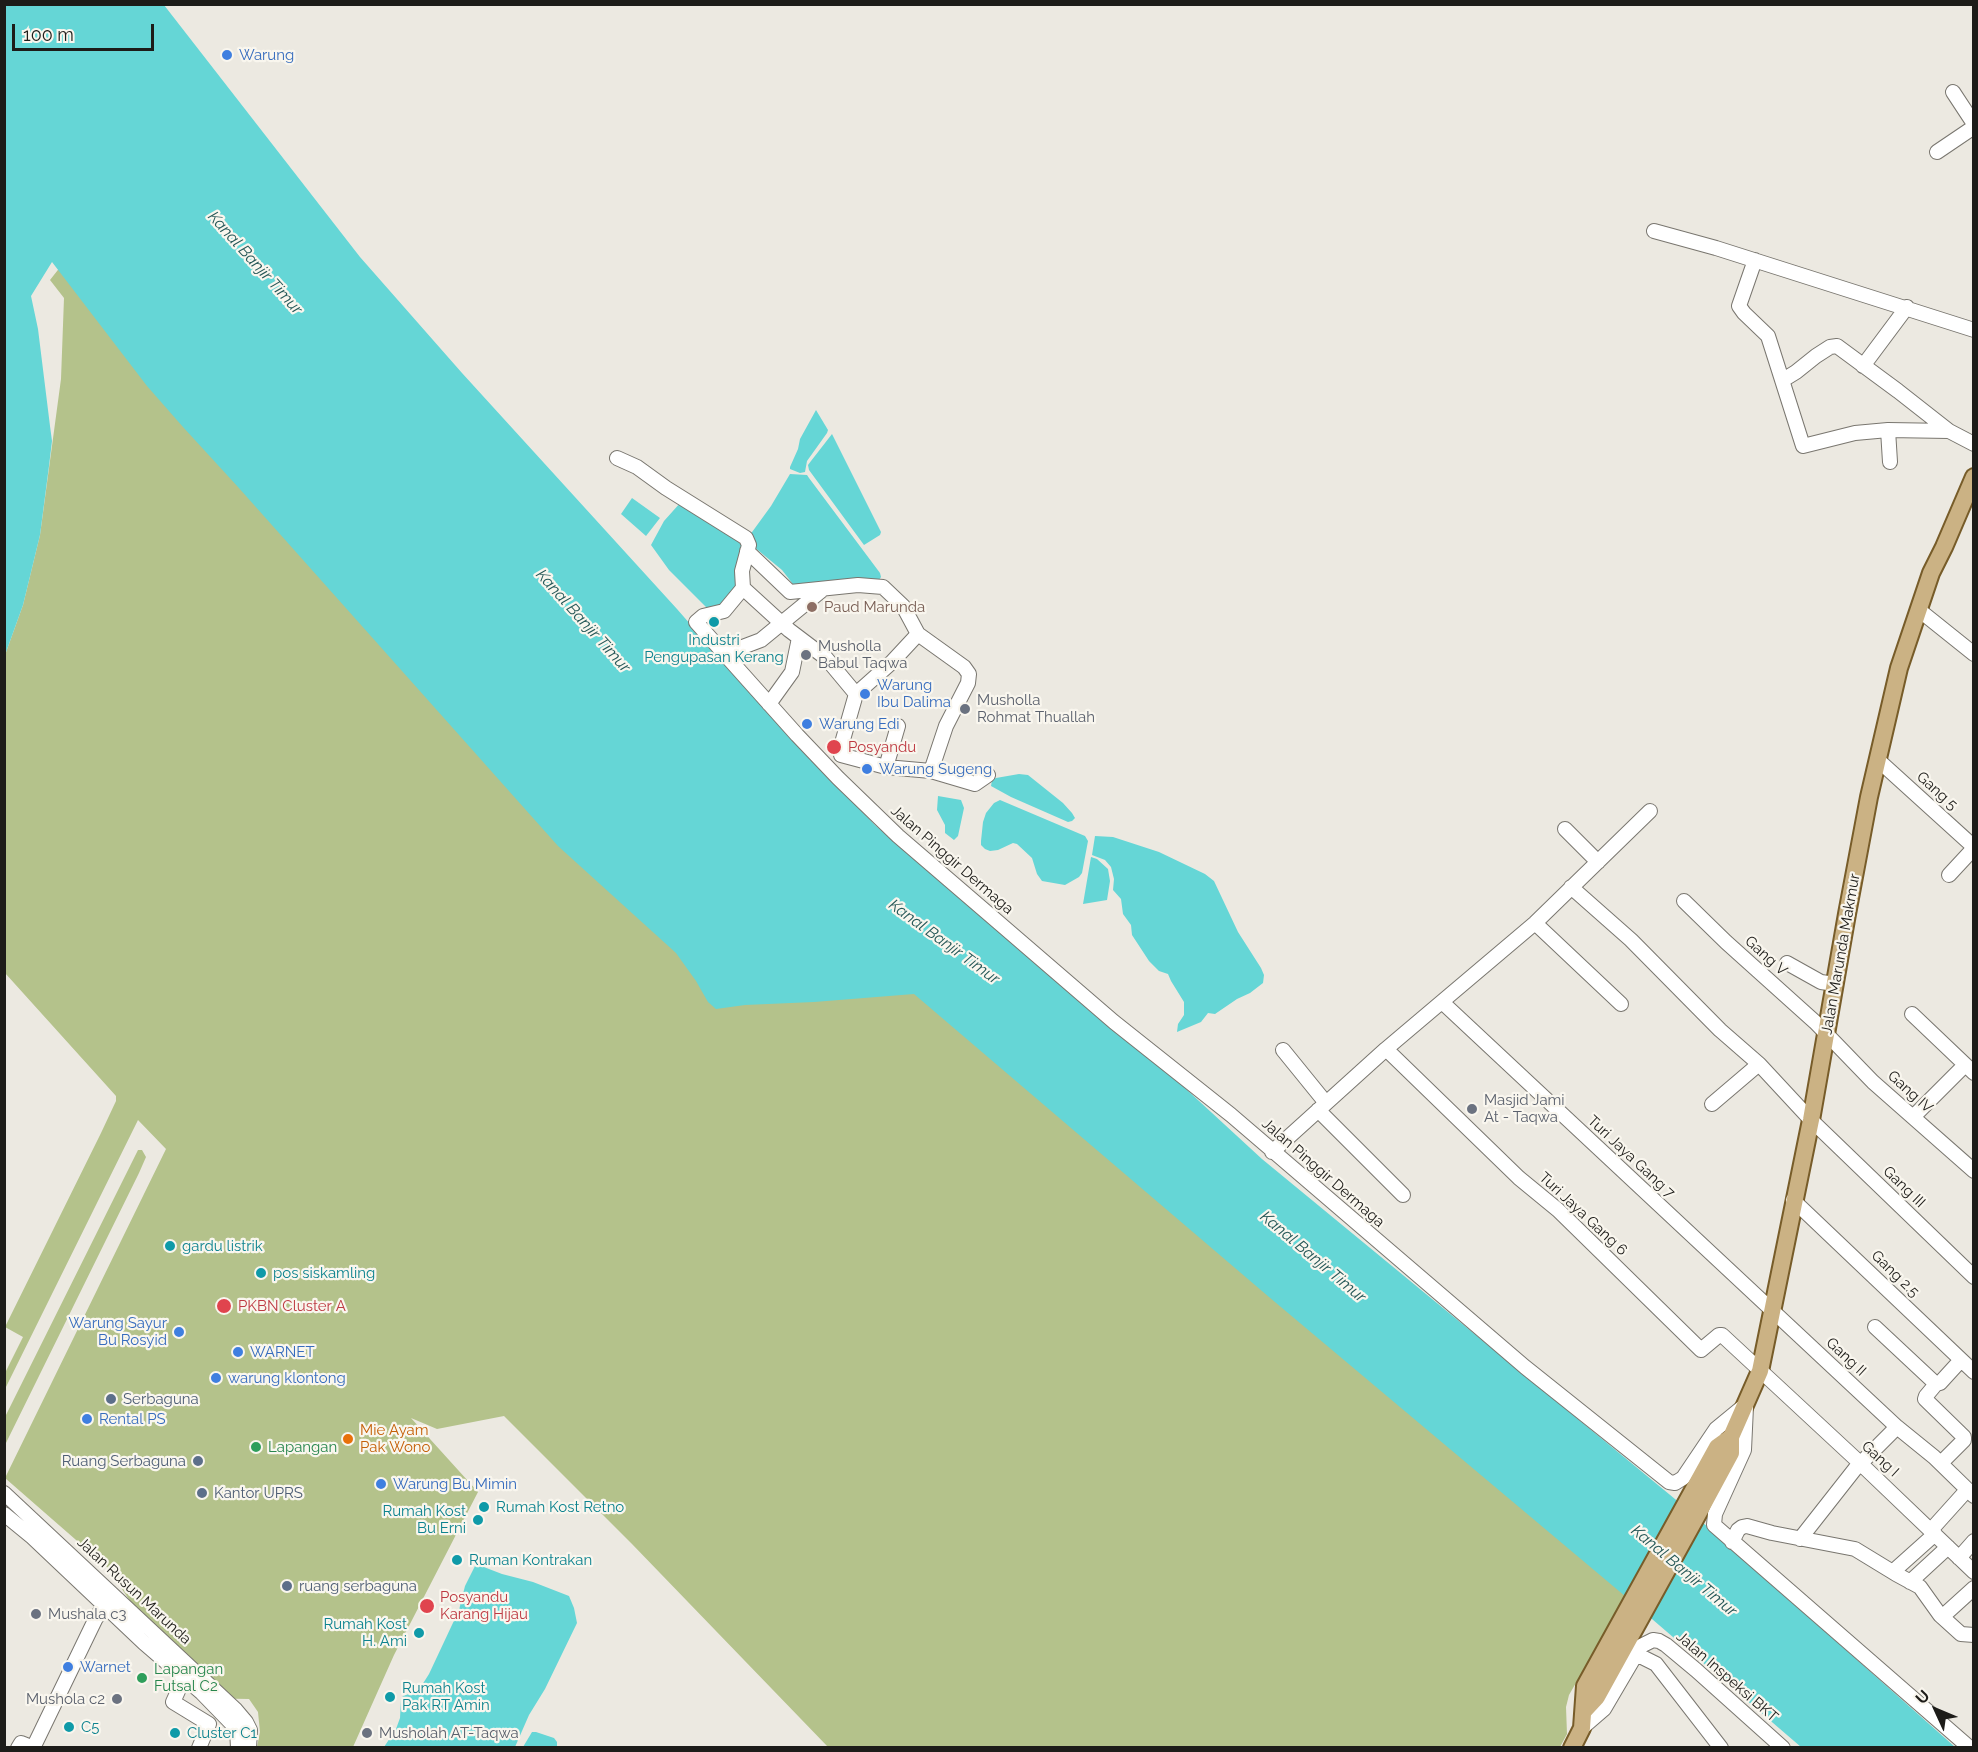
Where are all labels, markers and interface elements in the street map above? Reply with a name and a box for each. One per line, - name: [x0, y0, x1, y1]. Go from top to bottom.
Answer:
- scale bar: [15, 12, 158, 50]
- text: 100 m: [23, 24, 74, 45]
- place label: Warung: [239, 46, 294, 64]
- marker: Warung: [220, 48, 234, 62]
- water label: Kanal Banjir Timur: [204, 208, 306, 318]
- water label: Kanal Banjir Timur: [532, 566, 634, 676]
- place label: Paud Marunda: [824, 598, 925, 616]
- marker: Paud Marunda: [805, 600, 819, 614]
- marker: Industri Pengupasan Kerang: [707, 615, 721, 629]
- place label: Industri Pengupasan Kerang: [644, 631, 784, 666]
- place label: Musholla Babul Taqwa: [818, 637, 907, 672]
- marker: Musholla Babul Taqwa: [799, 648, 813, 662]
- place label: Warung Ibu Dalima: [877, 676, 951, 711]
- marker: Warung Ibu Dalima: [858, 687, 872, 701]
- place label: Musholla Rohmat Thuallah: [977, 691, 1095, 726]
- marker: Musholla Rohmat Thuallah: [958, 702, 972, 716]
- place label: Warung Edi: [819, 715, 900, 733]
- marker: Warung Edi: [800, 717, 814, 731]
- marker: Posyandu: [825, 738, 843, 756]
- place label: Posyandu: [848, 738, 916, 756]
- place label: Warung Sugeng: [879, 760, 992, 778]
- marker: Warung Sugeng: [860, 762, 874, 776]
- street label: Gang 5: [1913, 768, 1961, 814]
- street label: Jalan Pinggir Dermaga: [887, 802, 1017, 918]
- street label: Jalan Marunda Makmur: [1818, 872, 1864, 1036]
- water label: Kanal Banjir Timur: [885, 895, 1003, 989]
- street label: Gang V: [1741, 932, 1791, 980]
- street label: Gang IV: [1884, 1067, 1936, 1117]
- place label: Masjid Jami At - Taqwa: [1484, 1091, 1565, 1126]
- marker: Masjid Jami At - Taqwa: [1465, 1102, 1479, 1116]
- street label: Turi Jaya Gang 7: [1584, 1112, 1678, 1202]
- street label: Jalan Pinggir Dermaga: [1258, 1115, 1388, 1231]
- street label: Gang III: [1879, 1162, 1929, 1212]
- street label: Turi Jaya Gang 6: [1535, 1169, 1631, 1259]
- water label: Kanal Banjir Timur: [1256, 1207, 1370, 1307]
- place label: gardu listrik: [182, 1237, 263, 1255]
- marker: gardu listrik: [163, 1239, 177, 1253]
- street label: Gang 2.5: [1867, 1247, 1923, 1301]
- place label: pos siskamling: [273, 1264, 375, 1282]
- marker: pos siskamling: [254, 1266, 268, 1280]
- marker: PKBN Cluster A: [215, 1297, 233, 1315]
- place label: PKBN Cluster A: [238, 1297, 346, 1315]
- place label: Warung Sayur Bu Rosyid: [69, 1314, 167, 1349]
- marker: Warung Sayur Bu Rosyid: [172, 1325, 186, 1339]
- street label: Gang II: [1822, 1334, 1870, 1380]
- place label: WARNET: [250, 1343, 315, 1361]
- marker: WARNET: [231, 1345, 245, 1359]
- place label: warung klontong: [228, 1369, 346, 1387]
- marker: warung klontong: [209, 1371, 223, 1385]
- place label: Serbaguna: [123, 1390, 199, 1408]
- marker: Serbaguna: [104, 1392, 118, 1406]
- place label: Rental PS: [99, 1410, 166, 1428]
- marker: Rental PS: [80, 1412, 94, 1426]
- place label: Mie Ayam Pak Wono: [360, 1421, 430, 1456]
- marker: Mie Ayam Pak Wono: [341, 1432, 355, 1446]
- street label: Gang I: [1858, 1437, 1902, 1481]
- place label: Lapangan: [268, 1438, 337, 1456]
- marker: Lapangan: [249, 1440, 263, 1454]
- place label: Ruang Serbaguna: [62, 1452, 186, 1470]
- marker: Ruang Serbaguna: [191, 1454, 205, 1468]
- place label: Warung Bu Mimin: [393, 1475, 517, 1493]
- marker: Warung Bu Mimin: [374, 1477, 388, 1491]
- place label: Kantor UPRS: [214, 1484, 303, 1502]
- marker: Kantor UPRS: [195, 1486, 209, 1500]
- place label: Rumah Kost Retno: [496, 1498, 624, 1516]
- marker: Rumah Kost Retno: [477, 1500, 491, 1514]
- place label: Rumah Kost Bu Erni: [383, 1502, 466, 1537]
- marker: Rumah Kost Bu Erni: [471, 1513, 485, 1527]
- water label: Kanal Banjir Timur: [1627, 1521, 1741, 1621]
- street label: Jalan Rusun Marunda: [73, 1534, 195, 1648]
- place label: Ruman Kontrakan: [469, 1551, 592, 1569]
- marker: Ruman Kontrakan: [450, 1553, 464, 1567]
- place label: ruang serbaguna: [299, 1577, 417, 1595]
- marker: ruang serbaguna: [280, 1579, 294, 1593]
- place label: Posyandu Karang Hijau: [440, 1588, 528, 1623]
- marker: Posyandu Karang Hijau: [418, 1597, 436, 1615]
- place label: Mushala c3: [48, 1605, 127, 1623]
- marker: Mushala c3: [29, 1607, 43, 1621]
- place label: Rumah Kost H. Ami: [324, 1615, 407, 1650]
- marker: Rumah Kost H. Ami: [412, 1626, 426, 1640]
- street label: Jalan Inspeksi BKT: [1672, 1628, 1782, 1726]
- place label: Warnet: [80, 1658, 131, 1676]
- marker: Warnet: [61, 1660, 75, 1674]
- place label: Lapangan Futsal C2: [154, 1660, 223, 1695]
- marker: Lapangan Futsal C2: [135, 1671, 149, 1685]
- place label: Rumah Kost Pak RT Amin: [402, 1679, 490, 1714]
- north arrow: [1906, 1680, 1966, 1740]
- text: U: [1912, 1686, 1934, 1708]
- place label: Mushola c2: [26, 1690, 105, 1708]
- marker: Rumah Kost Pak RT Amin: [383, 1690, 397, 1704]
- marker: Mushola c2: [110, 1692, 124, 1706]
- place label: C5: [81, 1718, 99, 1736]
- marker: C5: [62, 1720, 76, 1734]
- place label: Cluster C1: [187, 1724, 257, 1742]
- place label: Musholah AT-Taqwa: [379, 1724, 519, 1742]
- marker: Cluster C1: [168, 1726, 182, 1740]
- marker: Musholah AT-Taqwa: [360, 1726, 374, 1740]

